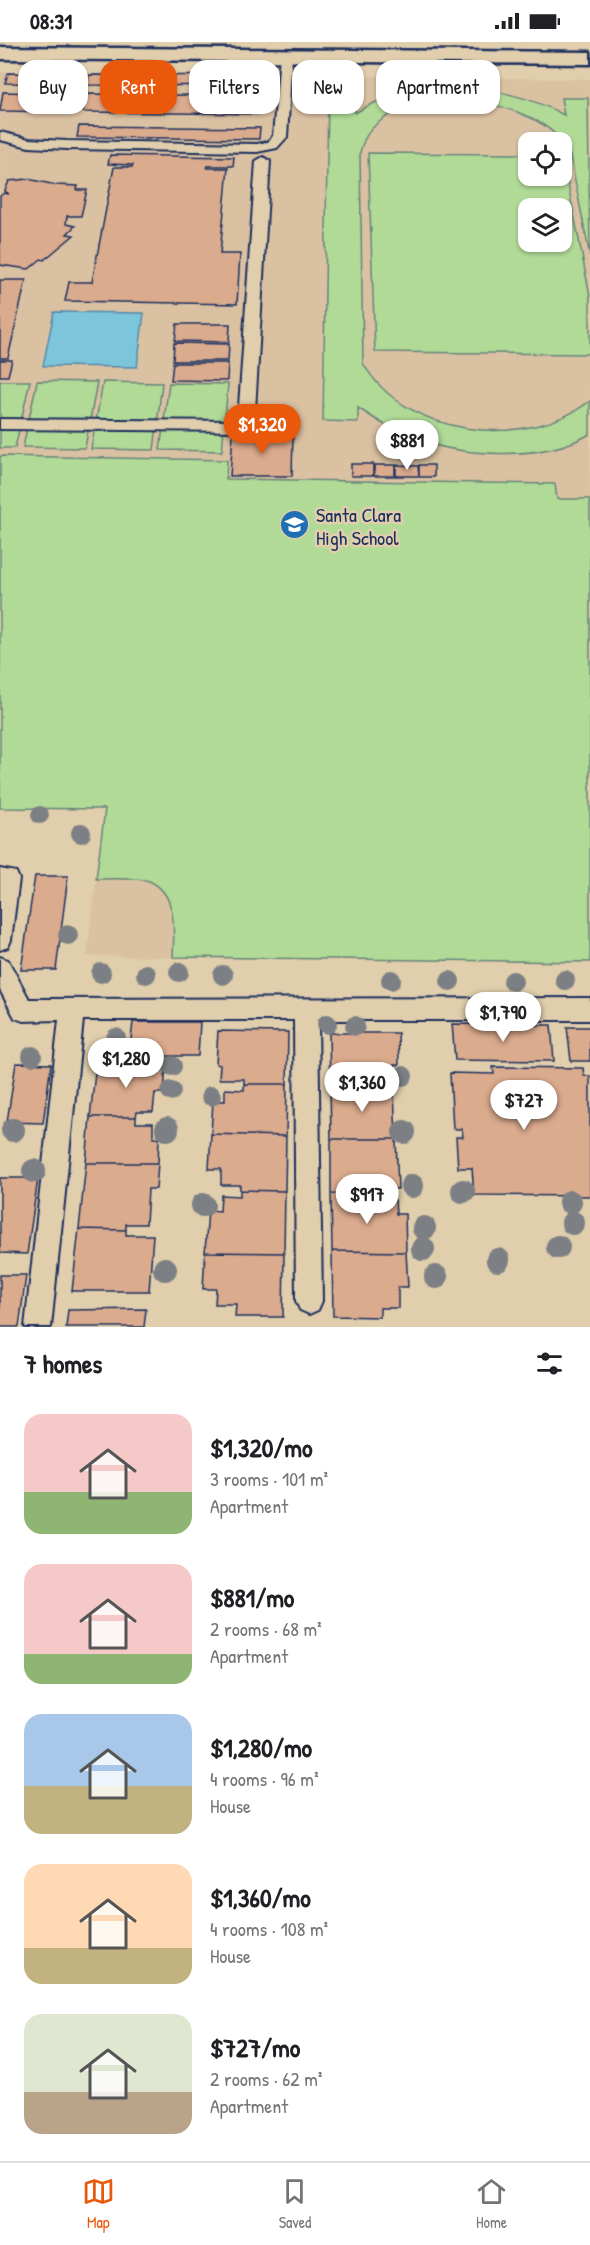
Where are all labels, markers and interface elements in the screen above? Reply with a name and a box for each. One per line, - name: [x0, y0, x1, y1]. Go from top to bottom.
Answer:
- text: 08:31: [30, 6, 72, 36]
- chip: Buy: [18, 60, 88, 114]
- chip: Rent: [100, 60, 177, 114]
- chip: Filters: [189, 60, 280, 114]
- chip: New: [292, 60, 364, 114]
- chip: Apartment: [376, 60, 500, 114]
- map controls: [518, 132, 572, 252]
- button: locate: [518, 132, 572, 186]
- button: layers: [518, 198, 572, 252]
- pin: $1,320: [213, 404, 311, 455]
- text: $1,320: [238, 410, 286, 437]
- pin: $881: [371, 420, 443, 471]
- text: $881: [390, 426, 424, 453]
- place label: Santa Clara High School: [316, 501, 401, 551]
- school or university icon: Santa Clara High School: [279, 509, 311, 541]
- pin: $1,790: [454, 992, 552, 1043]
- text: $1,790: [479, 998, 527, 1025]
- pin: $1,280: [77, 1038, 175, 1089]
- text: $1,280: [102, 1044, 150, 1071]
- pin: $1,360: [313, 1062, 411, 1113]
- text: $1,360: [338, 1068, 386, 1095]
- pin: $727: [488, 1080, 560, 1131]
- text: $727: [504, 1086, 544, 1113]
- pin: $917: [331, 1174, 403, 1225]
- text: $917: [350, 1180, 384, 1207]
- text: 7 homes: [24, 1346, 102, 1381]
- icon: filters: [533, 1347, 566, 1380]
- text: $1,320/mo: [210, 1430, 313, 1465]
- icon: home: [72, 1438, 144, 1510]
- text: 3 rooms · 101 m²: [210, 1465, 328, 1492]
- text: Apartment: [210, 1492, 288, 1519]
- text: $881/mo: [210, 1580, 294, 1615]
- icon: home: [72, 1588, 144, 1660]
- text: 2 rooms · 68 m²: [210, 1615, 322, 1642]
- text: Apartment: [210, 1642, 288, 1669]
- text: $1,280/mo: [210, 1730, 312, 1765]
- icon: home: [72, 1738, 144, 1810]
- text: 4 rooms · 96 m²: [210, 1765, 319, 1792]
- text: House: [210, 1792, 251, 1819]
- text: $1,360/mo: [210, 1880, 311, 1915]
- icon: home: [72, 1888, 144, 1960]
- text: 4 rooms · 108 m²: [210, 1915, 328, 1942]
- text: House: [210, 1942, 251, 1969]
- text: $727/mo: [210, 2030, 300, 2065]
- icon: home: [72, 2038, 144, 2110]
- text: 2 rooms · 62 m²: [210, 2065, 322, 2092]
- text: Apartment: [210, 2092, 288, 2119]
- tab: Map: [82, 2175, 115, 2233]
- tab: Saved: [278, 2175, 311, 2233]
- tab: Home: [475, 2175, 508, 2233]

